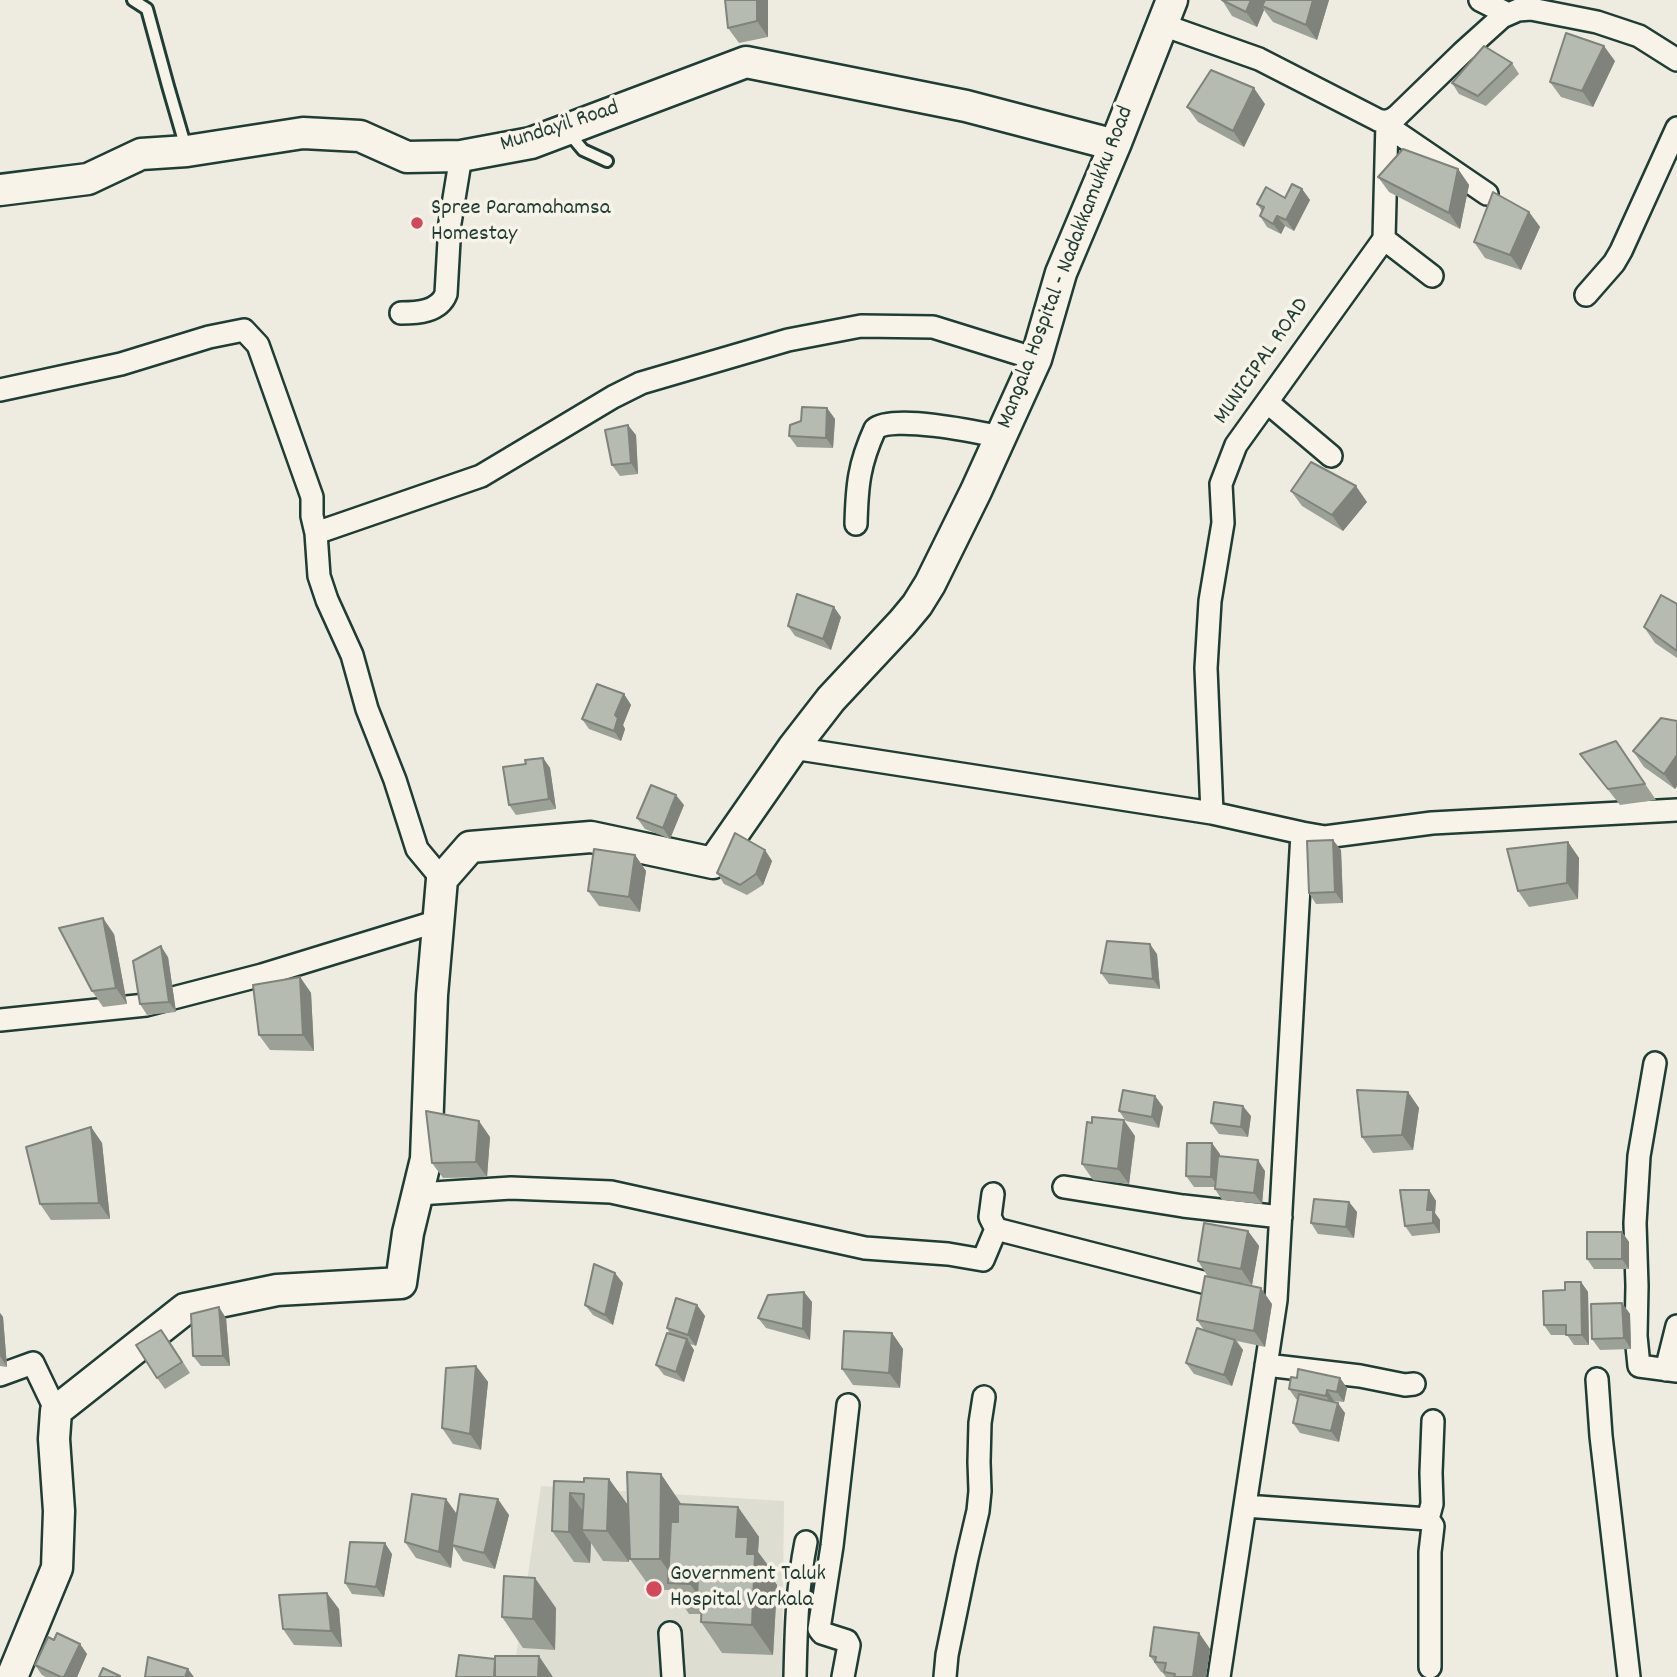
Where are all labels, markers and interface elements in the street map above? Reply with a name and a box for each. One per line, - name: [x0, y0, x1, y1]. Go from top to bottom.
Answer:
- street label: Mundayil Road: [497, 96, 623, 160]
- street label: Mangala Hospital - Nadakkamukku Road: [993, 103, 1141, 433]
- place label: Spree Paramahamsa Homestay: [431, 196, 611, 250]
- marker: Spree Paramahamsa Homestay: [409, 215, 425, 231]
- street label: MUNICIPAL ROAD: [1209, 293, 1317, 431]
- place label: Government Taluk Hospital Varkala: [670, 1562, 826, 1616]
- marker: Government Taluk Hospital Varkala: [644, 1579, 664, 1599]

